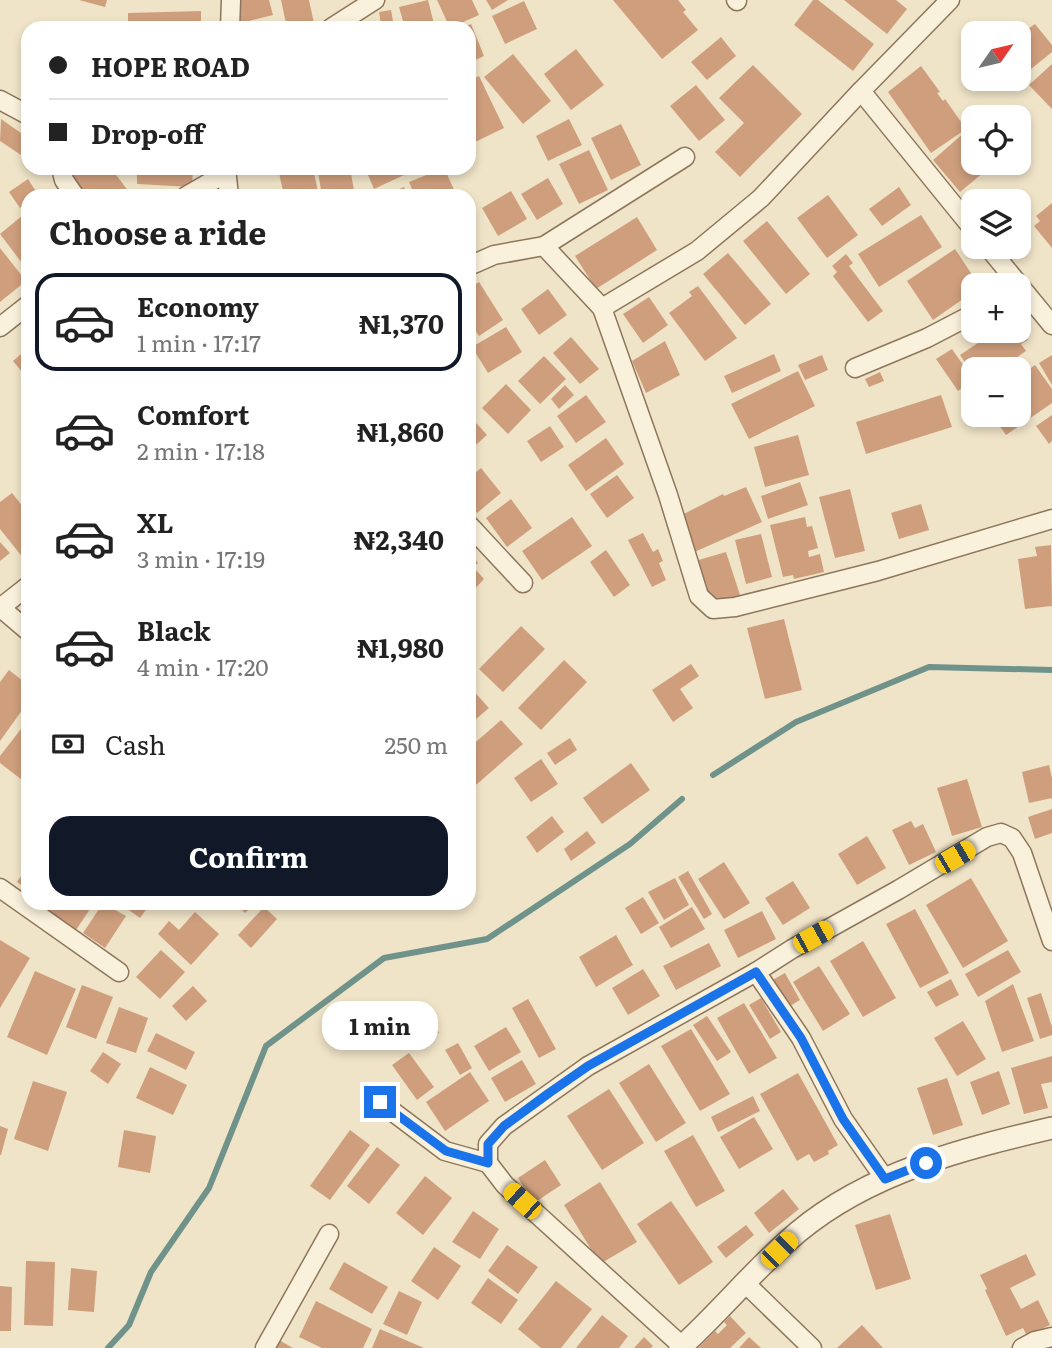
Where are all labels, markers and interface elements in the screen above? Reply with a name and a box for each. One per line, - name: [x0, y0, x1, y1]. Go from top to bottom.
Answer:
- north arrow: [961, 21, 1031, 91]
- map controls: [961, 21, 1031, 427]
- text: HOPE ROAD: [91, 46, 250, 85]
- button: locate: [961, 105, 1031, 175]
- text: Drop-off: [91, 113, 204, 152]
- button: layers: [961, 189, 1031, 259]
- text: Choose a ride: [49, 207, 266, 255]
- button: +: [961, 273, 1031, 343]
- text: Economy: [137, 286, 259, 325]
- icon: car: [53, 291, 116, 354]
- text: ₦1,370: [359, 303, 444, 342]
- text: 1 min · 17:17: [137, 325, 261, 359]
- button: −: [961, 357, 1031, 427]
- text: Comfort: [137, 394, 249, 433]
- icon: car: [53, 399, 116, 462]
- text: ₦1,860: [356, 411, 444, 450]
- text: 2 min · 17:18: [137, 433, 265, 467]
- text: XL: [137, 502, 174, 541]
- icon: car: [53, 507, 116, 570]
- text: ₦2,340: [354, 519, 444, 558]
- text: 3 min · 17:19: [137, 541, 265, 575]
- text: Black: [137, 610, 211, 649]
- icon: car: [53, 615, 116, 678]
- text: ₦1,980: [357, 627, 444, 666]
- text: 4 min · 17:20: [137, 649, 269, 683]
- text: Cash: [105, 724, 166, 763]
- icon: cash: [49, 725, 87, 763]
- text: 250 m: [384, 727, 448, 761]
- button: Confirm: [49, 816, 448, 896]
- car: [932, 837, 979, 877]
- car: [790, 918, 837, 956]
- callout: 1 min: [322, 1000, 438, 1050]
- text: 1 min: [349, 1008, 411, 1042]
- route end: [364, 1086, 396, 1118]
- route start: [910, 1147, 942, 1179]
- car: [500, 1179, 545, 1223]
- car: [757, 1228, 802, 1272]

